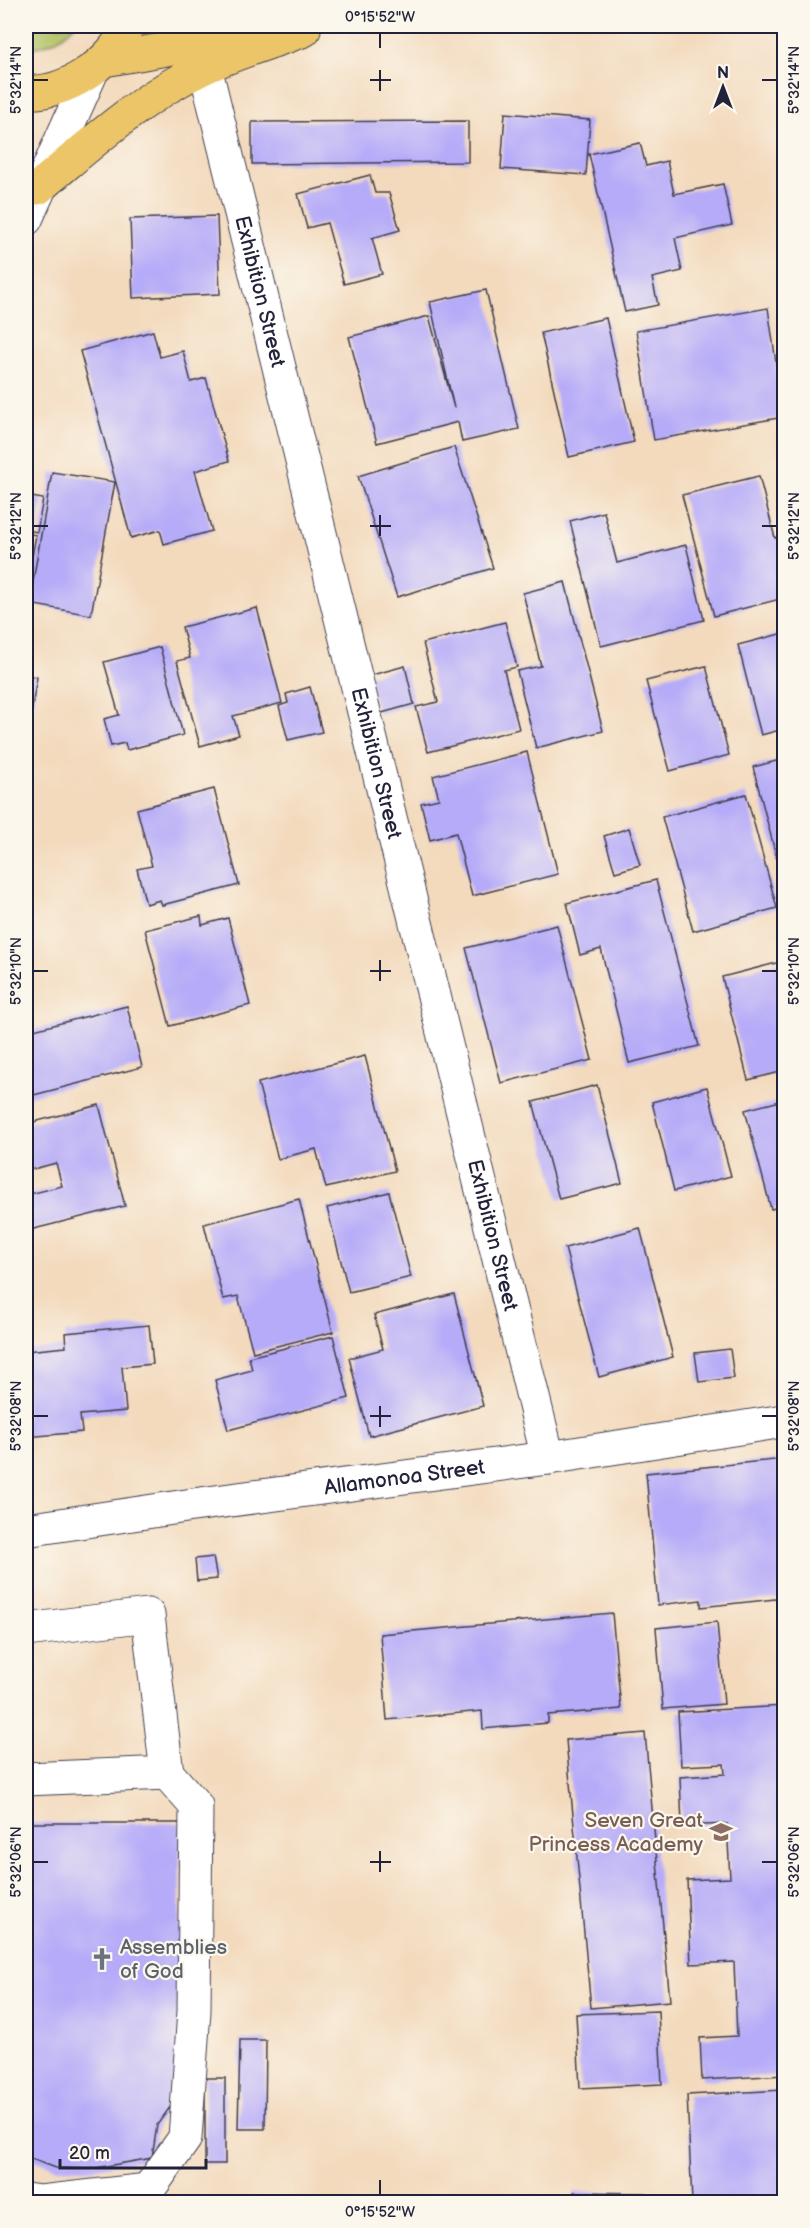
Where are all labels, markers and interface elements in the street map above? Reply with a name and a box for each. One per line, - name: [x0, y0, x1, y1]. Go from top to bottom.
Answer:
- text: 0°15'52"W: [345, 8, 415, 27]
- text: 5°32'14"N: [7, 46, 26, 114]
- text: 5°32'14"N: [785, 46, 804, 114]
- north arrow: [693, 57, 753, 117]
- text: N: [717, 64, 729, 83]
- street label: Exhibition Street: [230, 213, 291, 370]
- text: 5°32'12"N: [7, 492, 26, 560]
- text: 5°32'12"N: [785, 492, 804, 560]
- street label: Exhibition Street: [346, 685, 407, 842]
- text: 5°32'10"N: [7, 937, 26, 1005]
- text: 5°32'10"N: [785, 937, 804, 1005]
- street label: Exhibition Street: [462, 1157, 524, 1314]
- text: 5°32'08"N: [7, 1380, 26, 1452]
- text: 5°32'08"N: [785, 1380, 804, 1452]
- street label: Allamonoa Street: [322, 1454, 487, 1500]
- place label: Seven Great Princess Academy: [529, 1808, 704, 1857]
- school or university icon: Seven Great Princess Academy: [708, 1819, 734, 1845]
- text: 5°32'06"N: [7, 1826, 26, 1898]
- text: 5°32'06"N: [785, 1826, 804, 1898]
- place label: Assemblies of God: [120, 1935, 227, 1984]
- church icon: Assemblies of God: [89, 1946, 115, 1972]
- scale bar: [60, 2132, 206, 2170]
- text: 20 m: [69, 2143, 110, 2164]
- text: 0°15'52"W: [345, 2203, 415, 2222]

